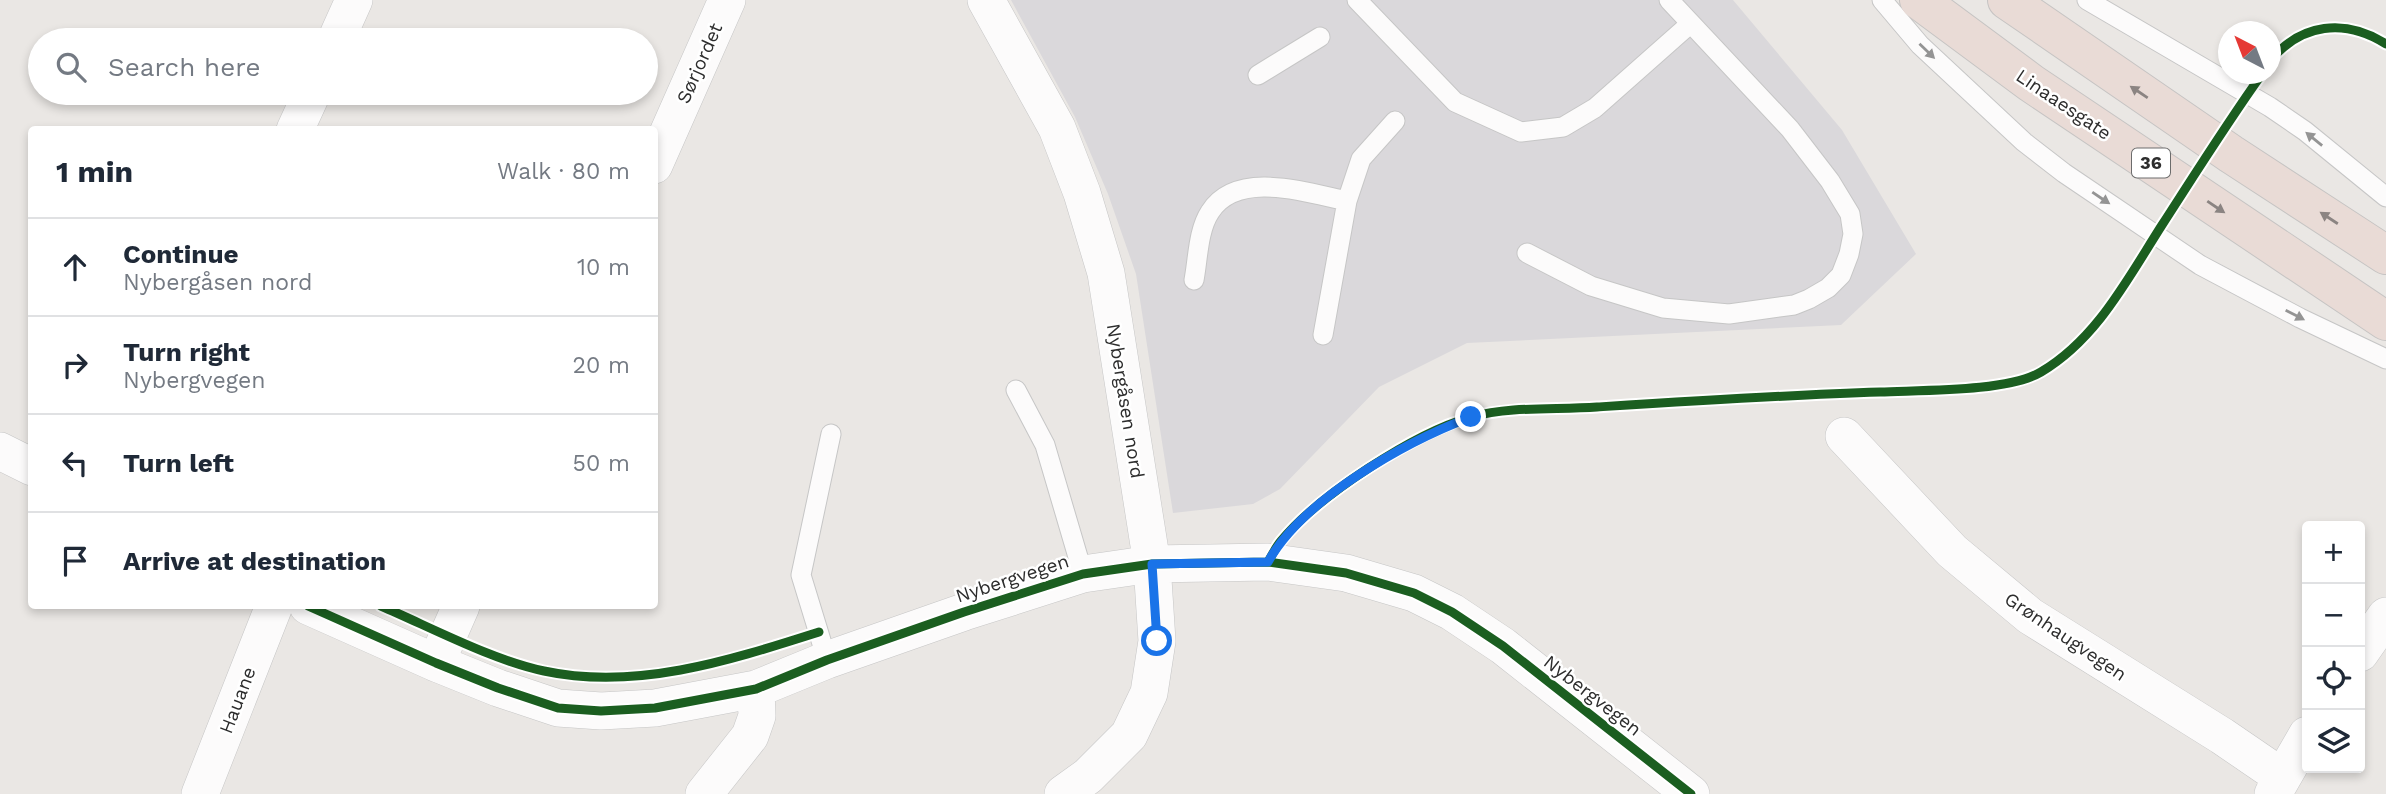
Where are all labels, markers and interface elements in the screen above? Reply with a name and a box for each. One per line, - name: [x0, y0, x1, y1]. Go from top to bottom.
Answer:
- street label: Sørjordet: [672, 19, 727, 107]
- north arrow: [2218, 21, 2281, 84]
- search box: [28, 28, 658, 105]
- one-way arrow: [1919, 43, 1936, 60]
- icon: search: [52, 48, 90, 86]
- text: Search here: [108, 52, 260, 82]
- street label: Linaaesgate: [2012, 64, 2116, 145]
- one-way arrow: [2130, 86, 2149, 99]
- one-way arrow: [2306, 131, 2324, 146]
- road number: 36: [2132, 148, 2170, 178]
- text: 1 min: [56, 154, 133, 189]
- text: Walk · 80 m: [497, 158, 630, 185]
- one-way arrow: [2091, 191, 2110, 204]
- one-way arrow: [2207, 200, 2225, 214]
- one-way arrow: [2319, 211, 2339, 224]
- text: Continue: [123, 239, 239, 269]
- icon: ahead: [56, 248, 94, 286]
- text: 10 m: [577, 254, 630, 281]
- text: Nybergåsen nord: [123, 269, 312, 296]
- one-way arrow: [2285, 310, 2305, 321]
- street label: Nybergåsen nord: [1102, 322, 1149, 480]
- text: Turn right: [123, 337, 250, 367]
- icon: right: [56, 346, 94, 384]
- text: 20 m: [573, 352, 630, 379]
- text: Nybergvegen: [123, 367, 265, 394]
- route end: [1455, 401, 1486, 432]
- icon: left: [56, 444, 94, 482]
- text: Turn left: [123, 448, 234, 478]
- text: 50 m: [573, 450, 630, 477]
- map controls: [2302, 521, 2365, 773]
- button: +: [2302, 521, 2365, 584]
- icon: arrive: [56, 542, 94, 580]
- text: Arrive at destination: [123, 546, 386, 576]
- street label: Nybergvegen: [953, 549, 1072, 608]
- button: −: [2302, 584, 2365, 647]
- street label: Grønhaugvegen: [2000, 587, 2131, 686]
- route start: [1141, 625, 1172, 656]
- button: locate: [2302, 647, 2365, 710]
- street label: Nybergvegen: [1539, 650, 1646, 741]
- street label: Hauane: [214, 663, 261, 737]
- button: layers: [2302, 710, 2365, 773]

